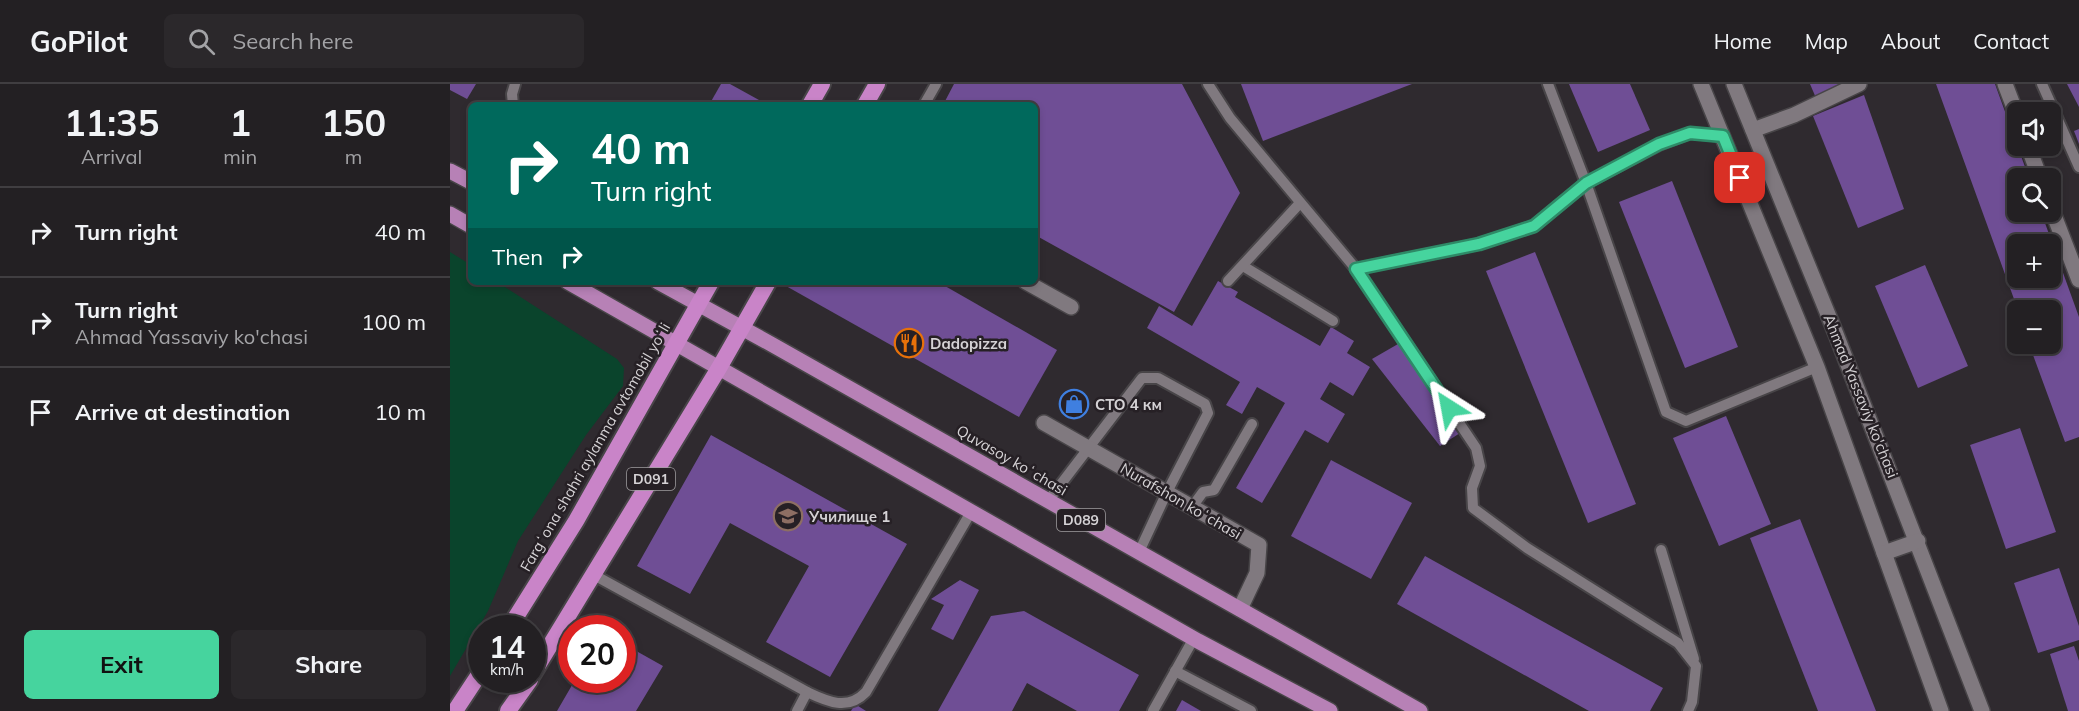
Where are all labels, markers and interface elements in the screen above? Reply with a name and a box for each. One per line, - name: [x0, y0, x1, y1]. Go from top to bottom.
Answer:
- search box: [164, 14, 584, 68]
- text: GoPilot: [30, 24, 128, 59]
- icon: search: [185, 25, 218, 58]
- text: Search here: [233, 27, 354, 55]
- text: Home: [1714, 28, 1772, 54]
- text: Map: [1805, 28, 1848, 54]
- text: About: [1881, 28, 1940, 54]
- text: Contact: [1973, 28, 2049, 54]
- text: 11:35: [64, 100, 159, 145]
- text: 1: [229, 100, 251, 145]
- text: 150: [321, 100, 386, 145]
- map controls: [2007, 102, 2061, 354]
- button: sound: [2007, 102, 2061, 156]
- text: 40 m: [591, 122, 691, 175]
- icon: right: [492, 126, 570, 204]
- text: Arrival: [81, 144, 142, 169]
- text: min: [223, 144, 257, 169]
- text: m: [345, 144, 362, 169]
- pin: [1714, 152, 1765, 203]
- icon: arrive: [1723, 161, 1756, 194]
- button: search: [2007, 168, 2061, 222]
- text: Turn right: [591, 174, 711, 208]
- icon: right: [24, 216, 57, 249]
- text: Turn right: [75, 218, 178, 246]
- text: 40 m: [375, 218, 426, 246]
- button: +: [2007, 234, 2061, 288]
- icon: right: [555, 240, 588, 273]
- text: Then: [492, 243, 543, 271]
- text: Turn right: [75, 296, 178, 324]
- button: −: [2007, 300, 2061, 354]
- icon: right: [24, 306, 57, 339]
- text: 100 m: [361, 308, 426, 336]
- street label: Ahmad Yassaviy ko'chasi: [1819, 311, 1903, 481]
- street label: Fargʻona shahri aylanma avtomobil yoʻli: [516, 319, 674, 575]
- text: Ahmad Yassaviy ko'chasi: [75, 324, 308, 349]
- restaurant icon: Dadopizza: [893, 327, 925, 359]
- place label: Dadopizza: [930, 334, 1007, 353]
- position arrow: [1417, 376, 1481, 440]
- shop icon: СТО 4 км: [1058, 388, 1090, 420]
- place label: СТО 4 км: [1095, 395, 1162, 414]
- icon: arrive: [24, 396, 57, 429]
- text: Arrive at destination: [75, 398, 290, 426]
- text: 10 m: [375, 398, 426, 426]
- street label: Quvasoy koʻchasi: [953, 421, 1071, 499]
- street label: Nurafshon koʻchasi: [1117, 459, 1245, 543]
- road number: D091: [627, 468, 675, 490]
- school or university icon: Училище 1: [772, 500, 804, 532]
- place label: Училище 1: [808, 507, 890, 526]
- road number: D089: [1057, 509, 1105, 531]
- speed limit sign: 20: [558, 615, 636, 693]
- text: 14: [489, 628, 525, 666]
- button: Exit: [24, 630, 219, 699]
- button: Share: [231, 630, 426, 699]
- text: km/h: [490, 660, 524, 679]

